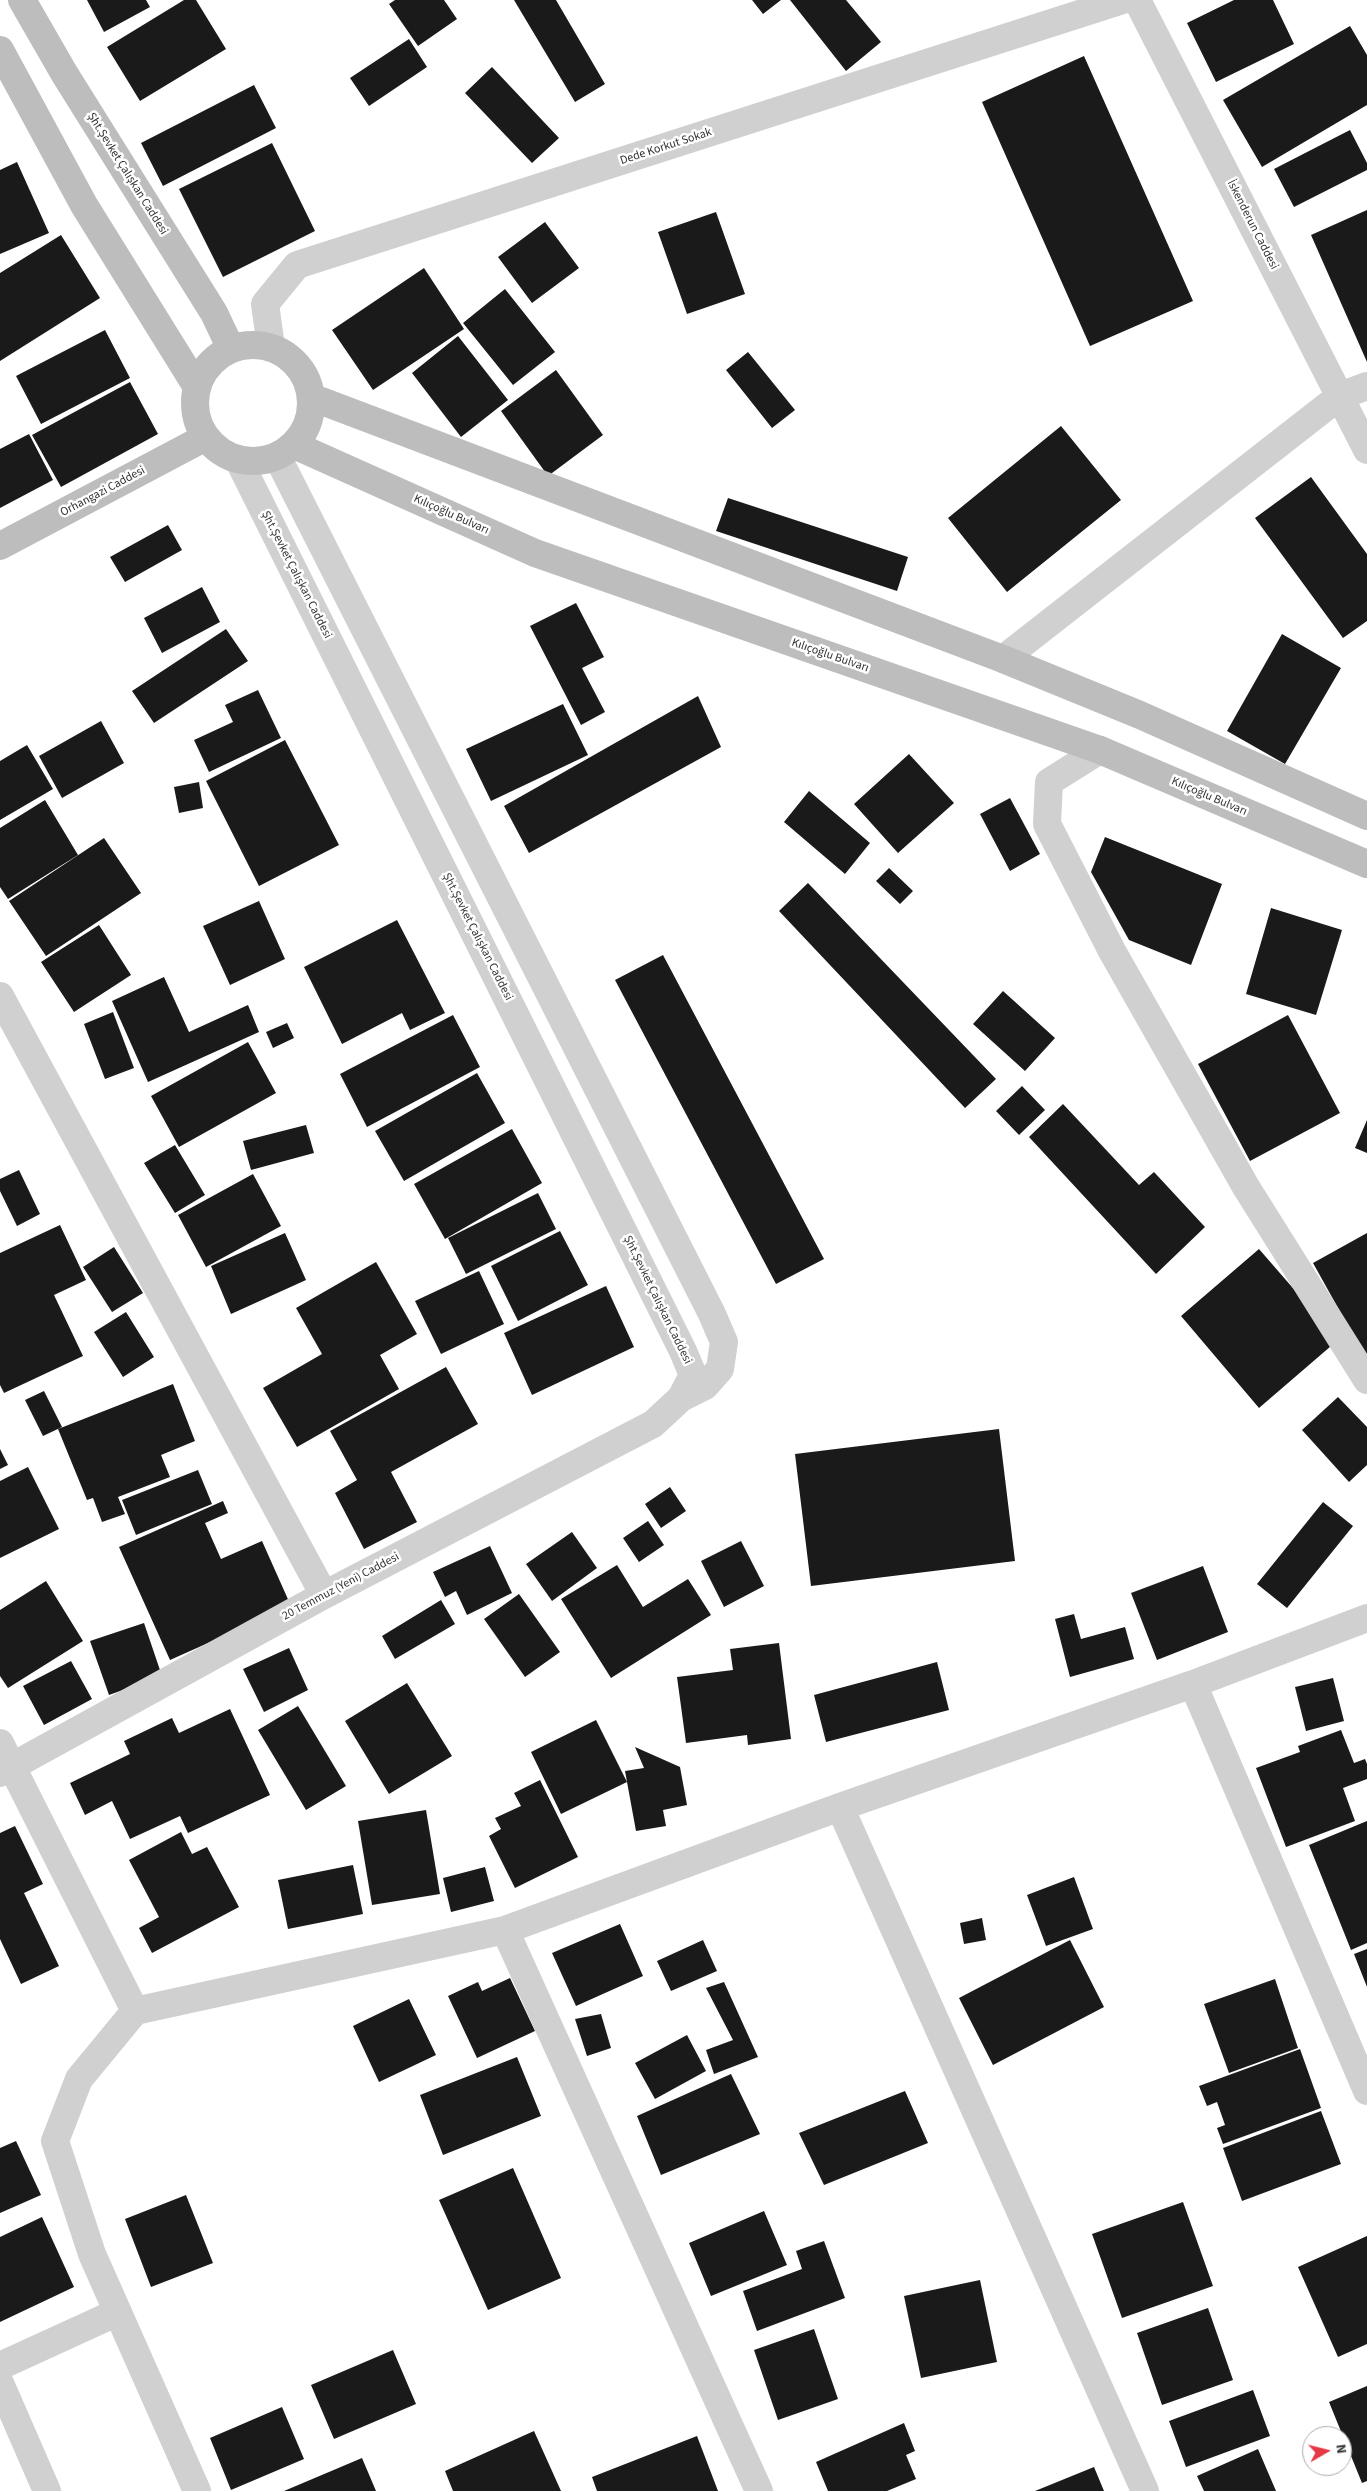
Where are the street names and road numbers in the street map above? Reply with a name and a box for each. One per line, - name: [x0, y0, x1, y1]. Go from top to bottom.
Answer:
- street label: Şht.Şevket Çalışkan Caddesi: [84, 110, 170, 238]
- street label: Dede Korkut Sokak: [618, 125, 714, 169]
- street label: İskenderun Caddesi: [1223, 178, 1281, 272]
- street label: Orhangazi Caddesi: [58, 464, 148, 520]
- street label: Kılıçoğlu Bulvarı: [411, 492, 491, 538]
- street label: Şht.Şevket Çalışkan Caddesi: [258, 509, 334, 641]
- street label: Kılıçoğlu Bulvarı: [789, 636, 871, 676]
- street label: Kılıçoğlu Bulvarı: [1169, 775, 1249, 819]
- street label: Şht.Şevket Çalışkan Caddesi: [439, 871, 515, 1003]
- street label: Şht.Şevket Çalışkan Caddesi: [620, 1233, 694, 1367]
- street label: 20 Temmuz (Yeni) Caddesi: [280, 1550, 402, 1624]

